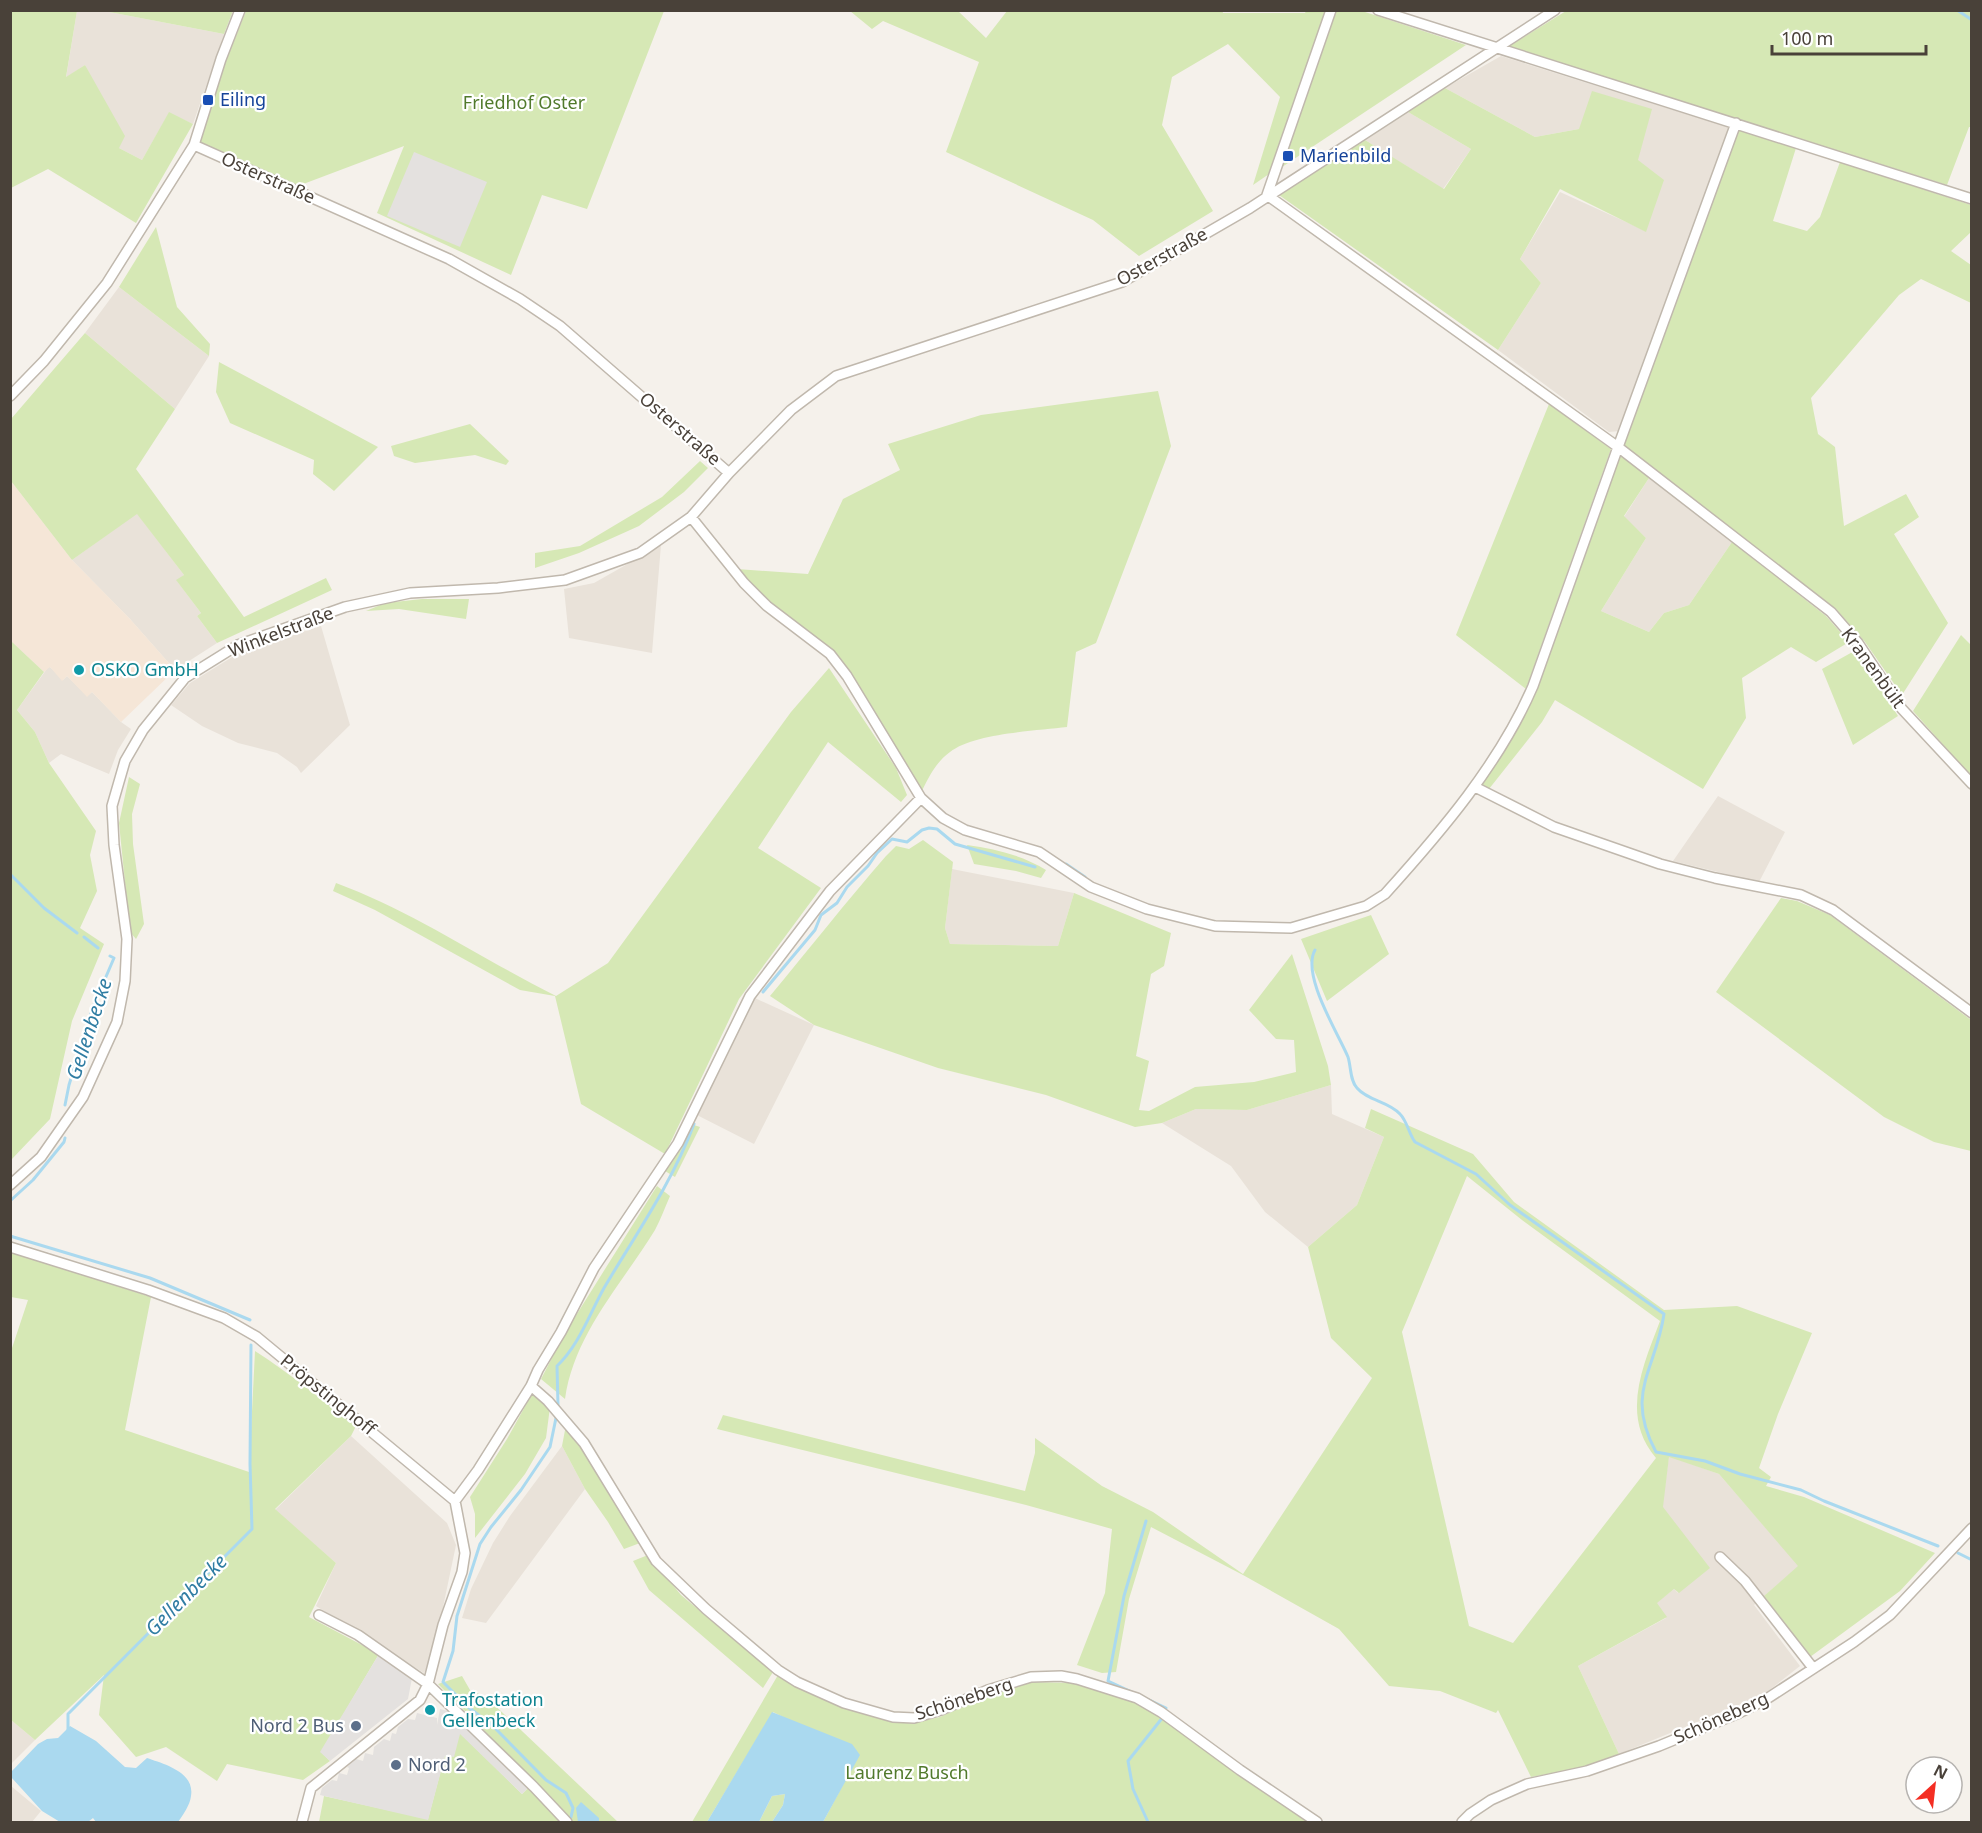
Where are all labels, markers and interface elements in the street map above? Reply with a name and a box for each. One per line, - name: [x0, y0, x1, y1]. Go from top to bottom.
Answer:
- scale bar: [1772, 18, 1926, 56]
- text: 100 m: [1781, 26, 1833, 50]
- place label: Eiling: [220, 87, 266, 111]
- park label: Friedhof Oster: [463, 90, 586, 114]
- marker: Eiling: [201, 93, 215, 107]
- place label: Marienbild: [1300, 143, 1391, 167]
- street label: Osterstraße: [218, 146, 319, 209]
- marker: Marienbild: [1281, 149, 1295, 163]
- street label: Osterstraße: [1112, 221, 1211, 291]
- street label: Osterstraße: [635, 386, 726, 470]
- street label: Winkelstraße: [225, 600, 337, 662]
- street label: Kranenbült: [1836, 622, 1911, 713]
- place label: OSKO GmbH: [91, 657, 199, 681]
- marker: OSKO GmbH: [72, 663, 86, 677]
- water label: Gellenbecke: [59, 974, 118, 1083]
- street label: Pröpstinghoff: [276, 1348, 383, 1441]
- water label: Gellenbecke: [139, 1548, 233, 1642]
- street label: Schöneberg: [912, 1671, 1016, 1725]
- street label: Schöneberg: [1669, 1686, 1772, 1749]
- place label: Trafostation Gellenbeck: [442, 1687, 544, 1732]
- marker: Trafostation Gellenbeck: [423, 1703, 437, 1717]
- place label: Nord 2 Bus: [250, 1713, 344, 1737]
- marker: Nord 2 Bus: [349, 1719, 363, 1733]
- place label: Nord 2: [408, 1752, 466, 1776]
- north arrow: [1904, 1755, 1964, 1815]
- marker: Nord 2: [389, 1758, 403, 1772]
- text: N: [1930, 1759, 1952, 1784]
- park label: Laurenz Busch: [845, 1760, 969, 1784]

